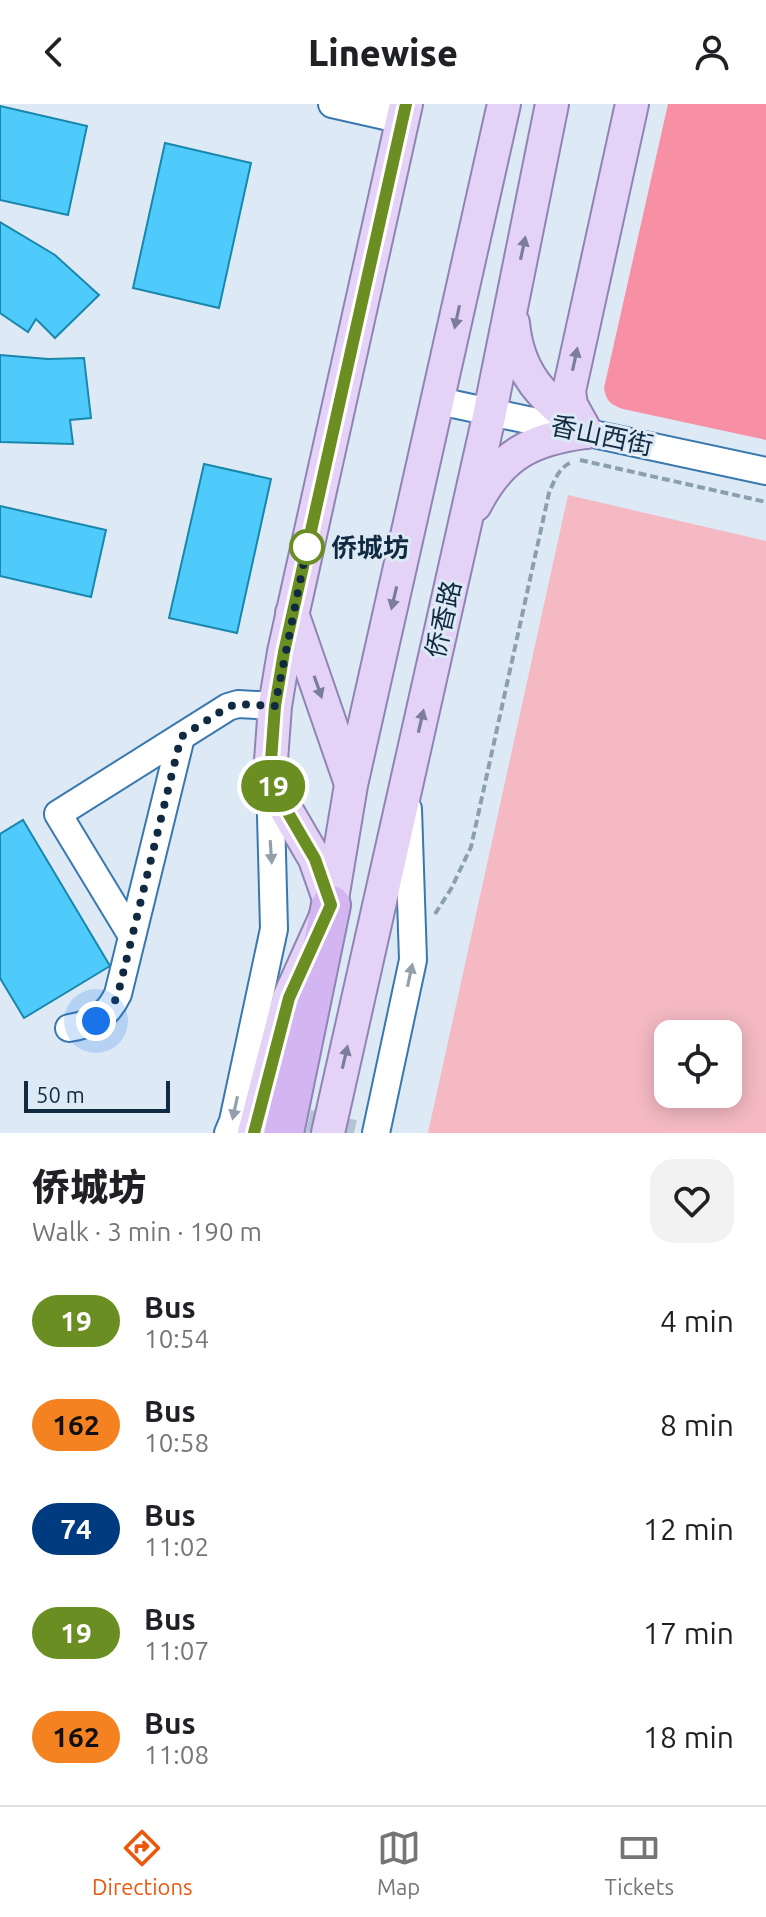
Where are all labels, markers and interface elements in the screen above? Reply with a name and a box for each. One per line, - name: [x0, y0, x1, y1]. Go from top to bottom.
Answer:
- icon: back: [32, 30, 76, 74]
- icon: person: [690, 30, 734, 74]
- text: Linewise: [308, 32, 458, 73]
- one-way arrow: [517, 236, 530, 261]
- one-way arrow: [450, 305, 463, 330]
- one-way arrow: [569, 346, 582, 371]
- street label: 香山西街: [548, 410, 656, 460]
- marker: 侨城坊: [290, 530, 324, 564]
- place label: 侨城坊: [331, 533, 409, 562]
- street label: 侨香路: [420, 578, 466, 660]
- one-way arrow: [387, 586, 400, 611]
- one-way arrow: [312, 675, 324, 699]
- one-way arrow: [415, 709, 428, 734]
- line badge: 19: [237, 760, 309, 812]
- text: 19: [257, 770, 289, 801]
- one-way arrow: [265, 840, 278, 865]
- one-way arrow: [404, 962, 417, 987]
- your location: [76, 1001, 116, 1041]
- map controls: [654, 1020, 742, 1108]
- button: locate: [654, 1020, 742, 1108]
- one-way arrow: [339, 1044, 351, 1069]
- scale bar: [24, 1077, 170, 1113]
- text: 50 m: [36, 1082, 85, 1107]
- one-way arrow: [229, 1096, 241, 1121]
- button: heart: [650, 1159, 734, 1243]
- text: 侨城坊: [32, 1166, 146, 1208]
- text: Walk · 3 min · 190 m: [32, 1217, 262, 1246]
- text: Bus: [144, 1290, 196, 1324]
- text: 4 min: [660, 1304, 734, 1338]
- text: 19: [60, 1305, 92, 1336]
- text: 10:54: [144, 1324, 209, 1353]
- text: Bus: [144, 1394, 196, 1428]
- text: 8 min: [660, 1408, 734, 1442]
- text: 162: [52, 1409, 100, 1440]
- text: 10:58: [144, 1428, 209, 1457]
- text: Bus: [144, 1498, 196, 1532]
- text: 12 min: [643, 1512, 734, 1546]
- text: 74: [60, 1513, 92, 1544]
- text: 11:02: [144, 1532, 209, 1561]
- text: Bus: [144, 1602, 196, 1636]
- text: 17 min: [643, 1616, 734, 1650]
- text: 19: [60, 1617, 92, 1648]
- text: 11:07: [144, 1636, 209, 1665]
- text: Bus: [144, 1706, 196, 1740]
- text: 18 min: [643, 1720, 734, 1754]
- text: 162: [52, 1721, 100, 1752]
- text: 11:08: [144, 1740, 209, 1769]
- tab: Directions: [92, 1826, 193, 1899]
- tab: Map: [377, 1826, 421, 1899]
- tab: Tickets: [605, 1826, 674, 1899]

